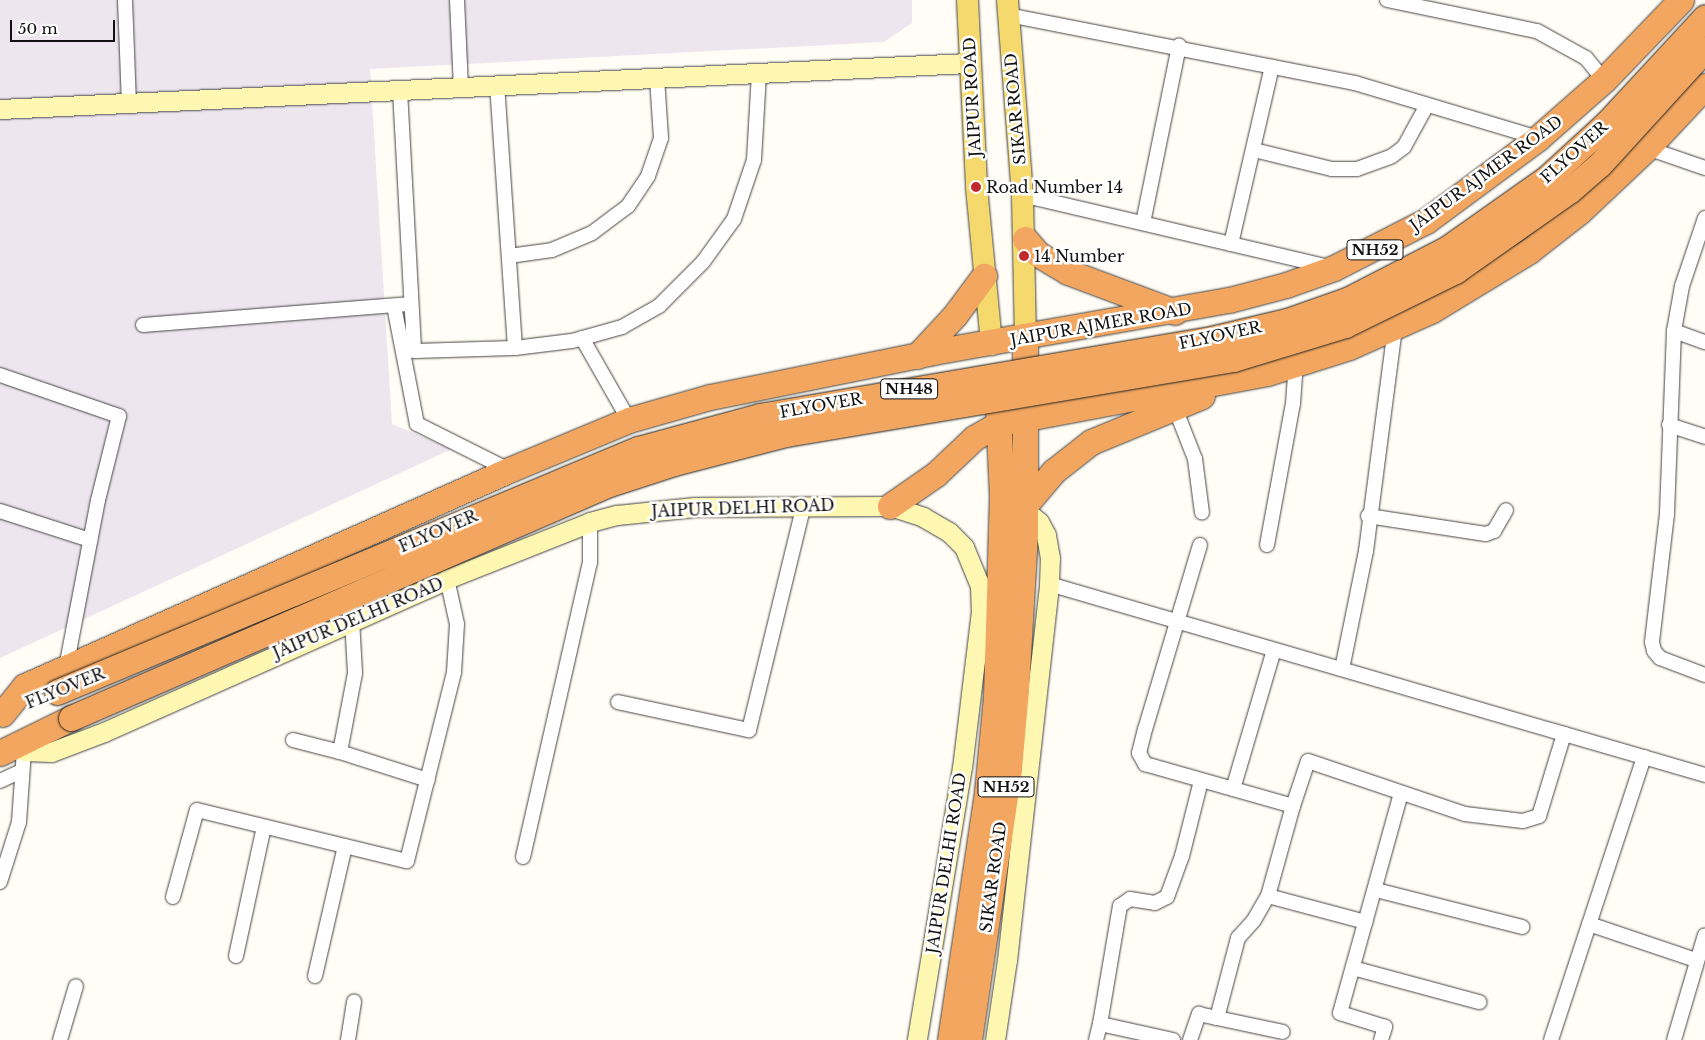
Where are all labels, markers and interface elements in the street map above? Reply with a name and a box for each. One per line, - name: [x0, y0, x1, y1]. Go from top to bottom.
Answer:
- scale bar: [12, 10, 118, 42]
- text: 50 m: [18, 19, 58, 38]
- street label: JAIPUR ROAD: [959, 36, 985, 158]
- street label: SIKAR ROAD: [1001, 52, 1029, 166]
- street label: JAIPUR AJMER ROAD: [1405, 111, 1567, 235]
- street label: FLYOVER: [1537, 117, 1611, 187]
- place label: Road Number 14: [986, 177, 1123, 197]
- marker: Road Number 14: [970, 181, 982, 193]
- road number: NH52: [1346, 238, 1404, 262]
- place label: 14 Number: [1034, 246, 1124, 266]
- marker: 14 Number: [1018, 250, 1030, 262]
- street label: JAIPUR AJMER ROAD: [1008, 298, 1194, 350]
- street label: FLYOVER: [1177, 317, 1263, 353]
- road number: NH48: [879, 376, 939, 402]
- street label: FLYOVER: [778, 388, 864, 422]
- street label: JAIPUR DELHI ROAD: [651, 495, 835, 521]
- street label: FLYOVER: [396, 506, 480, 556]
- street label: JAIPUR DELHI ROAD: [270, 573, 446, 663]
- street label: FLYOVER: [23, 663, 107, 713]
- street label: JAIPUR DELHI ROAD: [922, 771, 970, 955]
- road number: NH52: [977, 774, 1035, 800]
- street label: SIKAR ROAD: [976, 820, 1010, 934]

